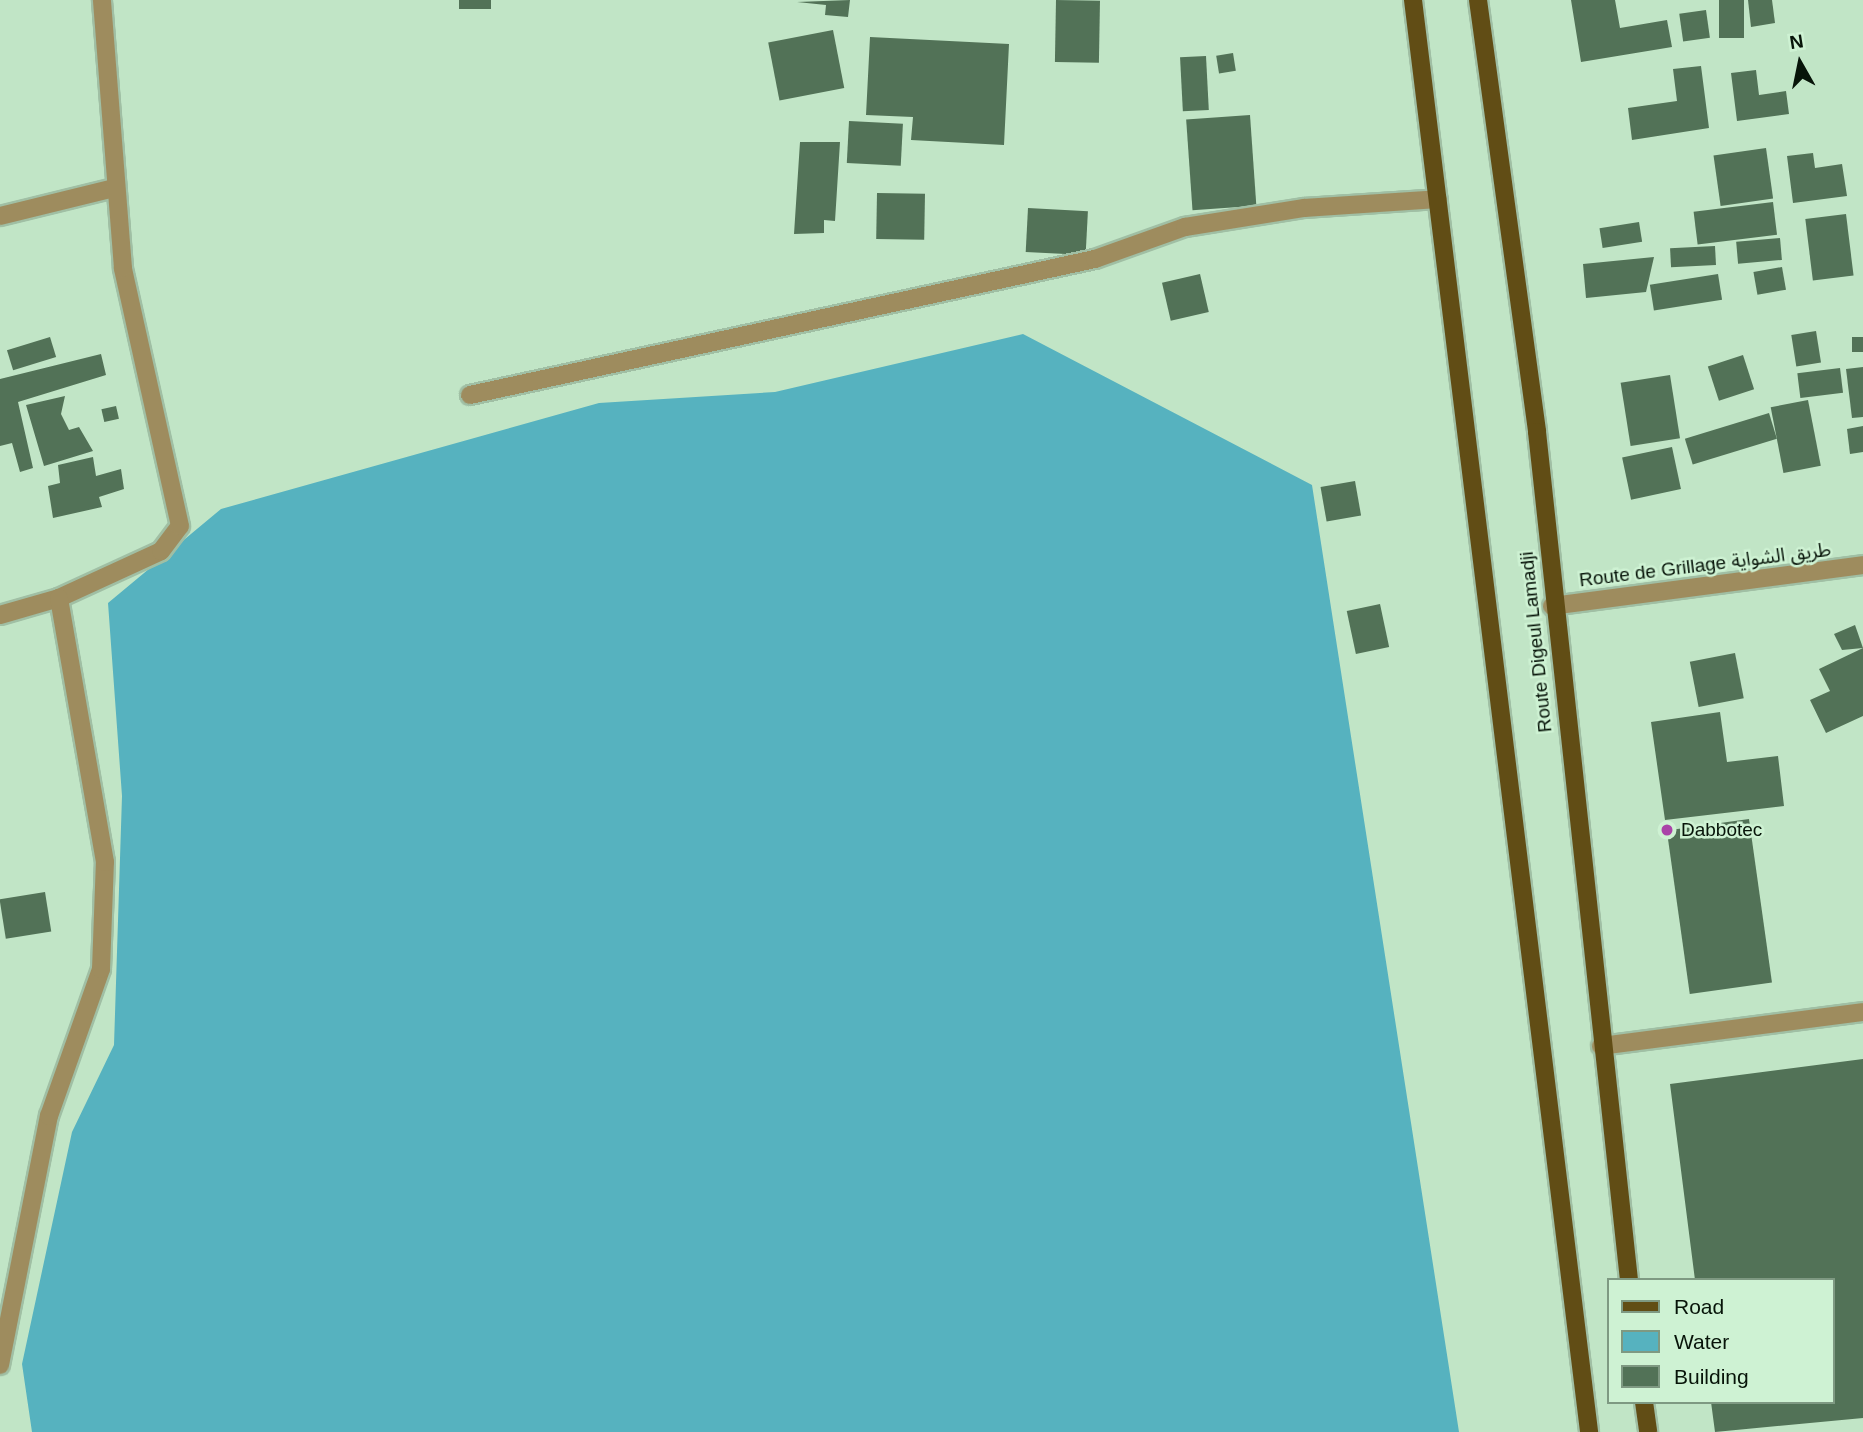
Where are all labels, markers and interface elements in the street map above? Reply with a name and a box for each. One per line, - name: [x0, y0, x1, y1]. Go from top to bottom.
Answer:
- north arrow: [1765, 28, 1835, 98]
- text: N: [1788, 30, 1805, 53]
- street label: Route de Grillage طريق الشواية: [1578, 538, 1832, 592]
- street label: Route Digeul Lamadji: [1515, 550, 1557, 734]
- place label: Dabbotec: [1681, 819, 1762, 841]
- marker: Dabbotec: [1659, 822, 1675, 838]
- legend: [1608, 1278, 1835, 1404]
- text: Road: [1674, 1295, 1724, 1318]
- text: Water: [1674, 1330, 1729, 1353]
- text: Building: [1674, 1365, 1749, 1388]

